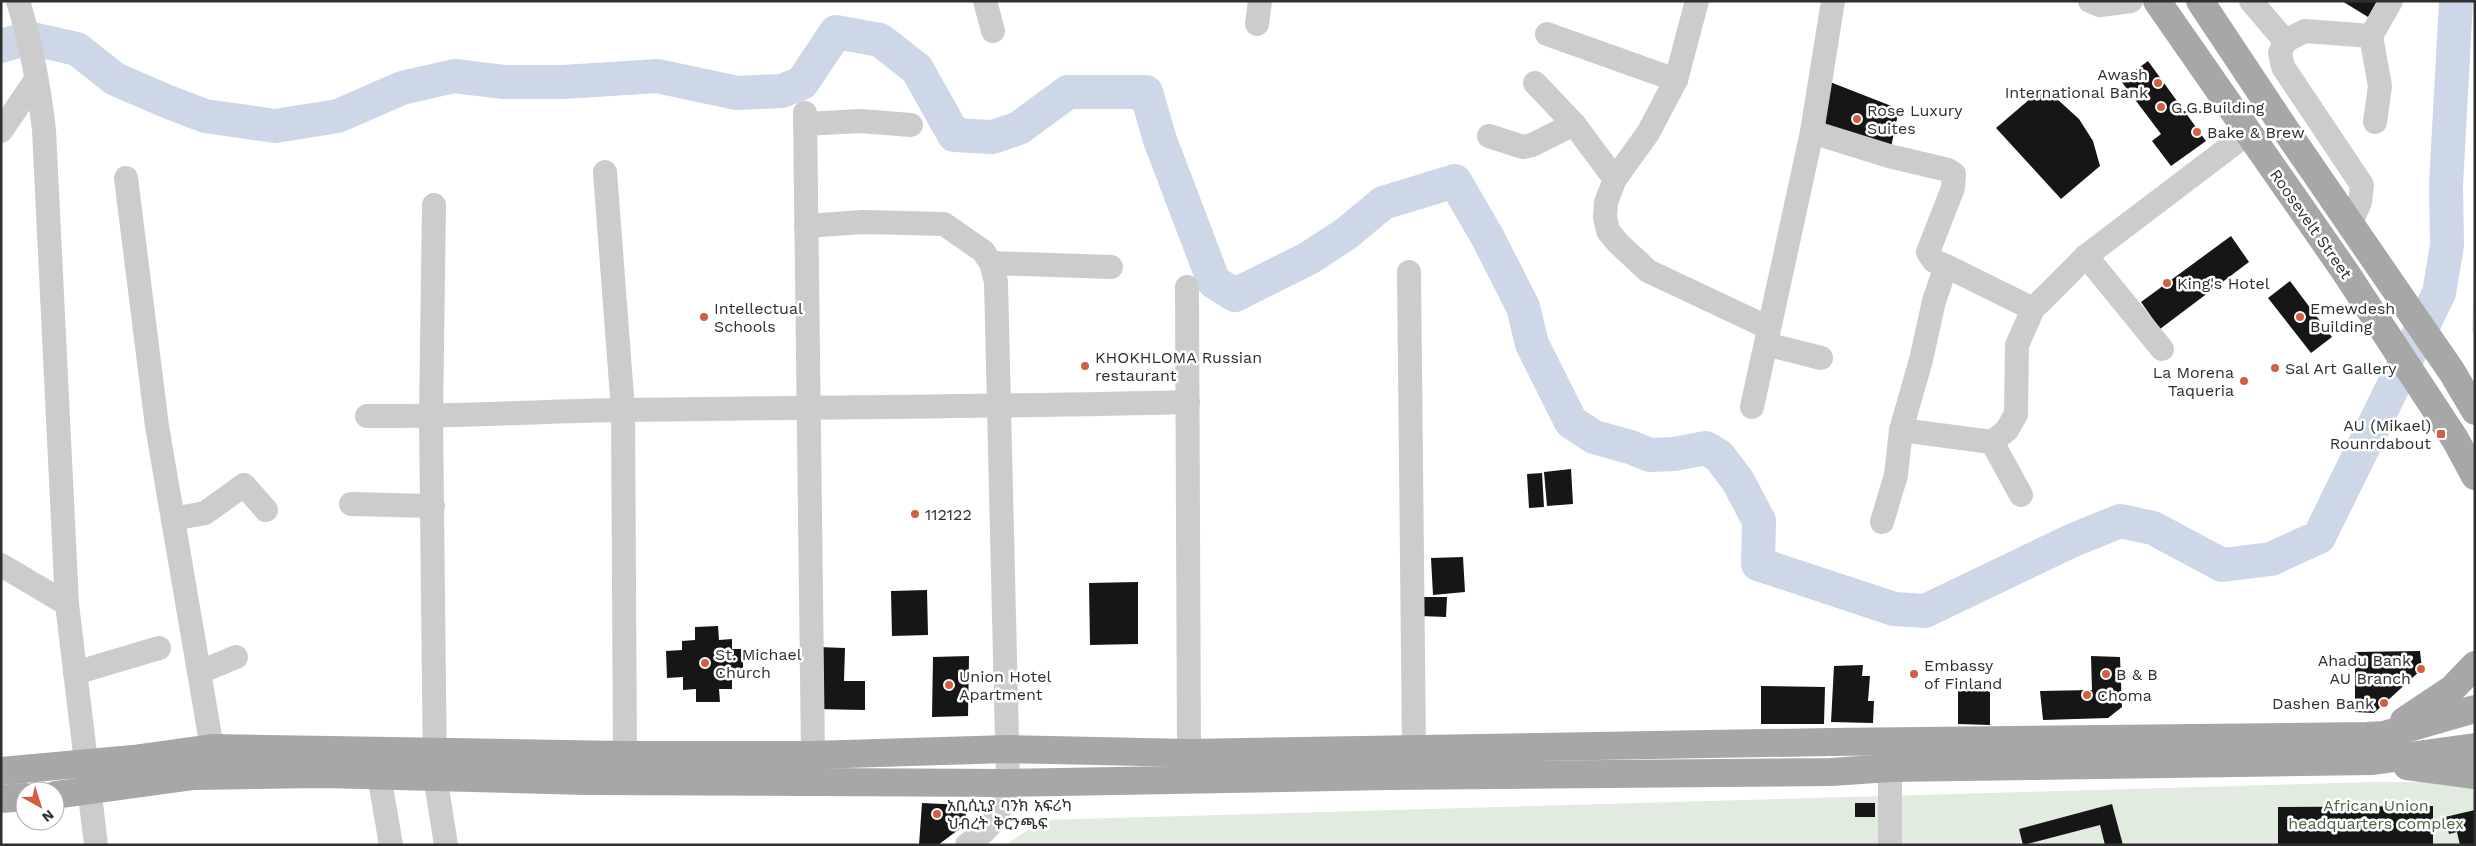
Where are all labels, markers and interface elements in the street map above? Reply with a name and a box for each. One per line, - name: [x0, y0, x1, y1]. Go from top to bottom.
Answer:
- place label: Awash International Bank: [2005, 65, 2148, 102]
- marker: Awash International Bank: [2152, 77, 2164, 89]
- place label: G.G.Building: [2171, 98, 2265, 117]
- place label: Rose Luxury Suites: [1867, 101, 1963, 138]
- marker: G.G.Building: [2155, 101, 2167, 113]
- marker: Rose Luxury Suites: [1851, 113, 1863, 125]
- place label: Bake & Brew: [2207, 123, 2305, 142]
- marker: Bake & Brew: [2191, 126, 2203, 138]
- street label: Roosevelt Street: [2266, 166, 2356, 283]
- place label: King's Hotel: [2177, 274, 2270, 293]
- marker: King's Hotel: [2161, 277, 2173, 289]
- place label: Intellectual Schools: [714, 299, 803, 336]
- place label: Emewdesh Building: [2310, 299, 2395, 336]
- marker: Intellectual Schools: [698, 311, 710, 323]
- marker: Emewdesh Building: [2294, 311, 2306, 323]
- place label: KHOKHLOMA Russian restaurant: [1095, 348, 1262, 385]
- place label: Sal Art Gallery: [2285, 359, 2397, 378]
- marker: KHOKHLOMA Russian restaurant: [1079, 360, 1091, 372]
- marker: Sal Art Gallery: [2269, 362, 2281, 374]
- place label: La Morena Taqueria: [2153, 363, 2234, 400]
- marker: La Morena Taqueria: [2238, 375, 2250, 387]
- place label: AU (Mikael) Rounrdabout: [2330, 416, 2431, 453]
- marker: AU (Mikael) Rounrdabout: [2435, 428, 2447, 440]
- place label: 112122: [925, 505, 972, 524]
- marker: 112122: [909, 508, 921, 520]
- place label: St. Michael Church: [715, 645, 802, 682]
- place label: Ahadu Bank AU Branch: [2318, 651, 2411, 688]
- place label: Embassy of Finland: [1924, 656, 2002, 693]
- marker: St. Michael Church: [699, 657, 711, 669]
- marker: Ahadu Bank AU Branch: [2415, 663, 2427, 675]
- place label: B & B: [2116, 665, 2158, 684]
- place label: Union Hotel Apartment: [959, 667, 1051, 704]
- marker: Embassy of Finland: [1908, 668, 1920, 680]
- marker: B & B: [2100, 668, 2112, 680]
- marker: Union Hotel Apartment: [943, 679, 955, 691]
- place label: Choma: [2097, 686, 2152, 705]
- marker: Choma: [2081, 689, 2093, 701]
- place label: Dashen Bank: [2272, 694, 2374, 713]
- marker: Dashen Bank: [2378, 697, 2390, 709]
- north arrow: [15, 781, 65, 831]
- place label: አቢሲኒያ ባንክ አፍሪካ ህብረት ቅርንጫፍ: [947, 796, 1072, 833]
- park label: African Union headquarters complex: [2288, 796, 2464, 833]
- text: N: [39, 807, 57, 826]
- marker: አቢሲኒያ ባንክ አፍሪካ ህብረት ቅርንጫፍ: [931, 808, 943, 820]

